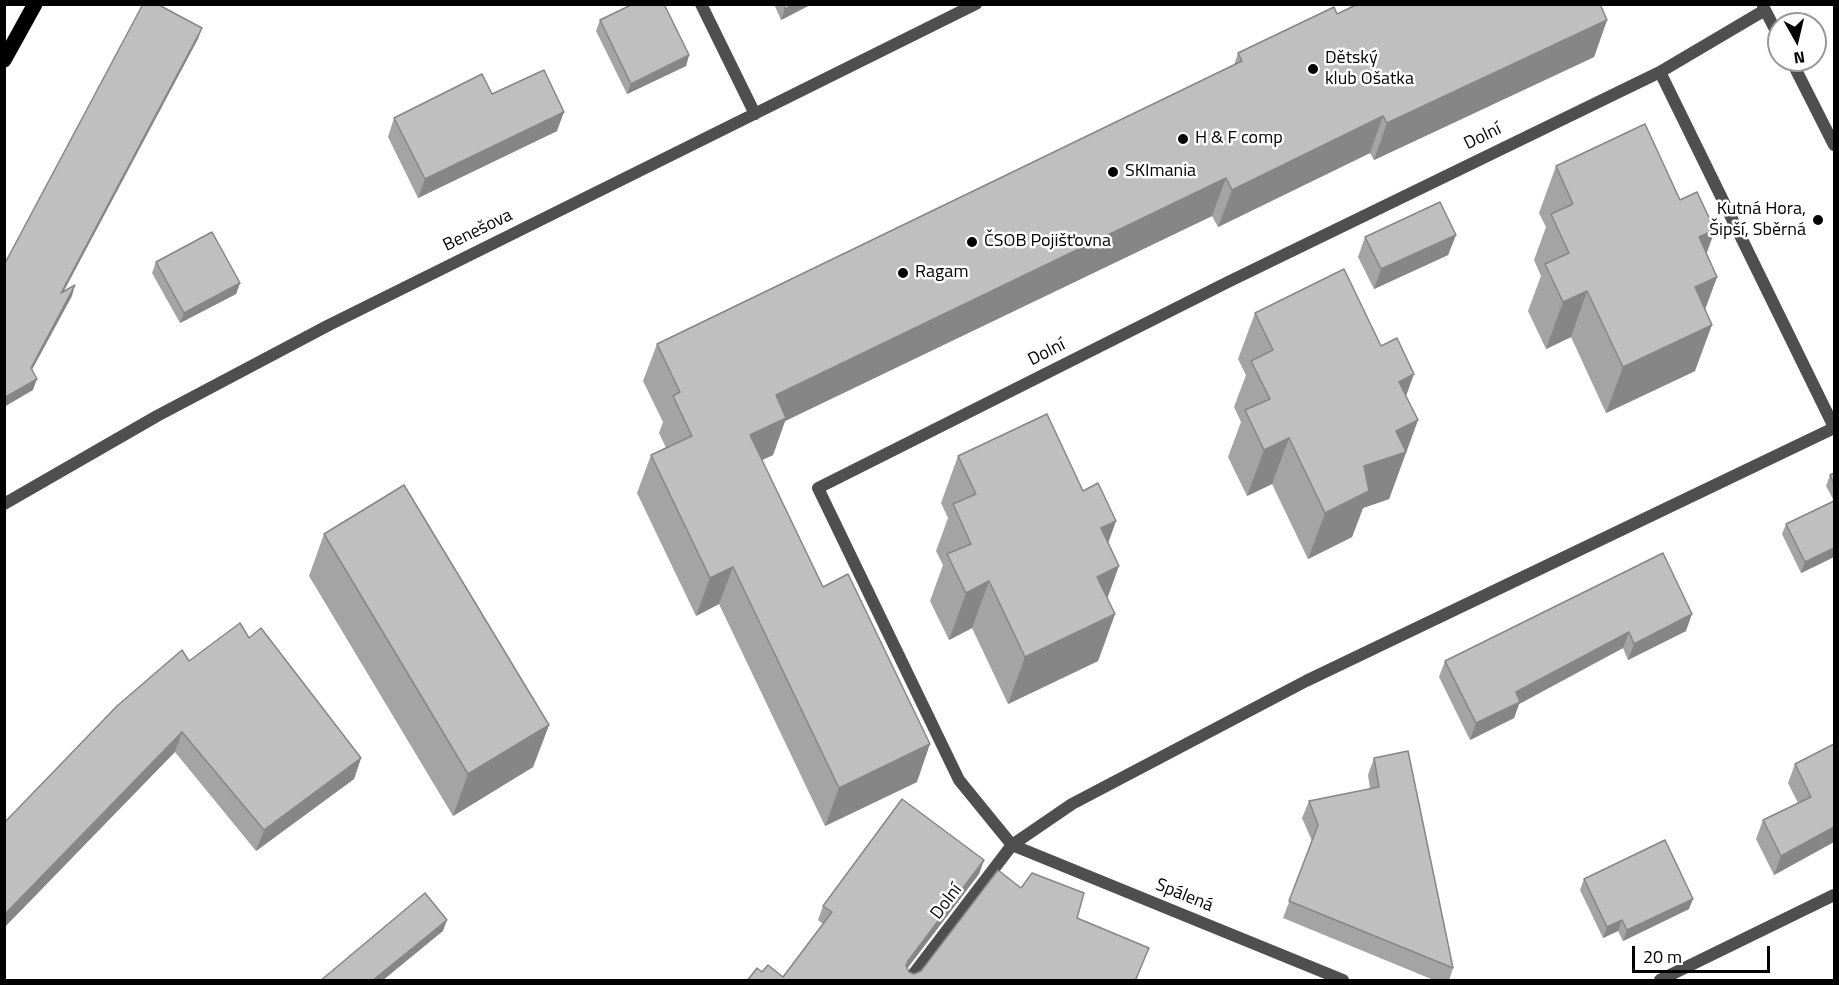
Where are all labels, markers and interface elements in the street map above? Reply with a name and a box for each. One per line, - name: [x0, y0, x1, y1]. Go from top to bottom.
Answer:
- north arrow: [1767, 12, 1827, 72]
- text: N: [1792, 45, 1806, 70]
- place label: Dětský klub Ošatka: [1325, 48, 1414, 90]
- marker: Dětský klub Ošatka: [1306, 62, 1320, 76]
- street label: Dolní: [1461, 119, 1505, 155]
- place label: H & F comp: [1195, 128, 1283, 150]
- marker: H & F comp: [1176, 132, 1190, 146]
- place label: SKImania: [1125, 161, 1196, 183]
- marker: SKImania: [1106, 165, 1120, 179]
- place label: Kutná Hora, Šipší, Sběrná: [1709, 199, 1806, 242]
- street label: Benešova: [440, 205, 516, 257]
- marker: Kutná Hora, Šipší, Sběrná: [1811, 213, 1825, 227]
- place label: ČSOB Pojišťovna: [984, 231, 1111, 253]
- marker: ČSOB Pojišťovna: [965, 235, 979, 249]
- place label: Ragam: [915, 262, 968, 284]
- marker: Ragam: [896, 266, 910, 280]
- street label: Dolní: [1025, 335, 1069, 371]
- street label: Spálená: [1152, 875, 1216, 917]
- street label: Dolní: [927, 880, 967, 924]
- scale bar: [1635, 934, 1773, 972]
- text: 20 m: [1643, 943, 1682, 970]

